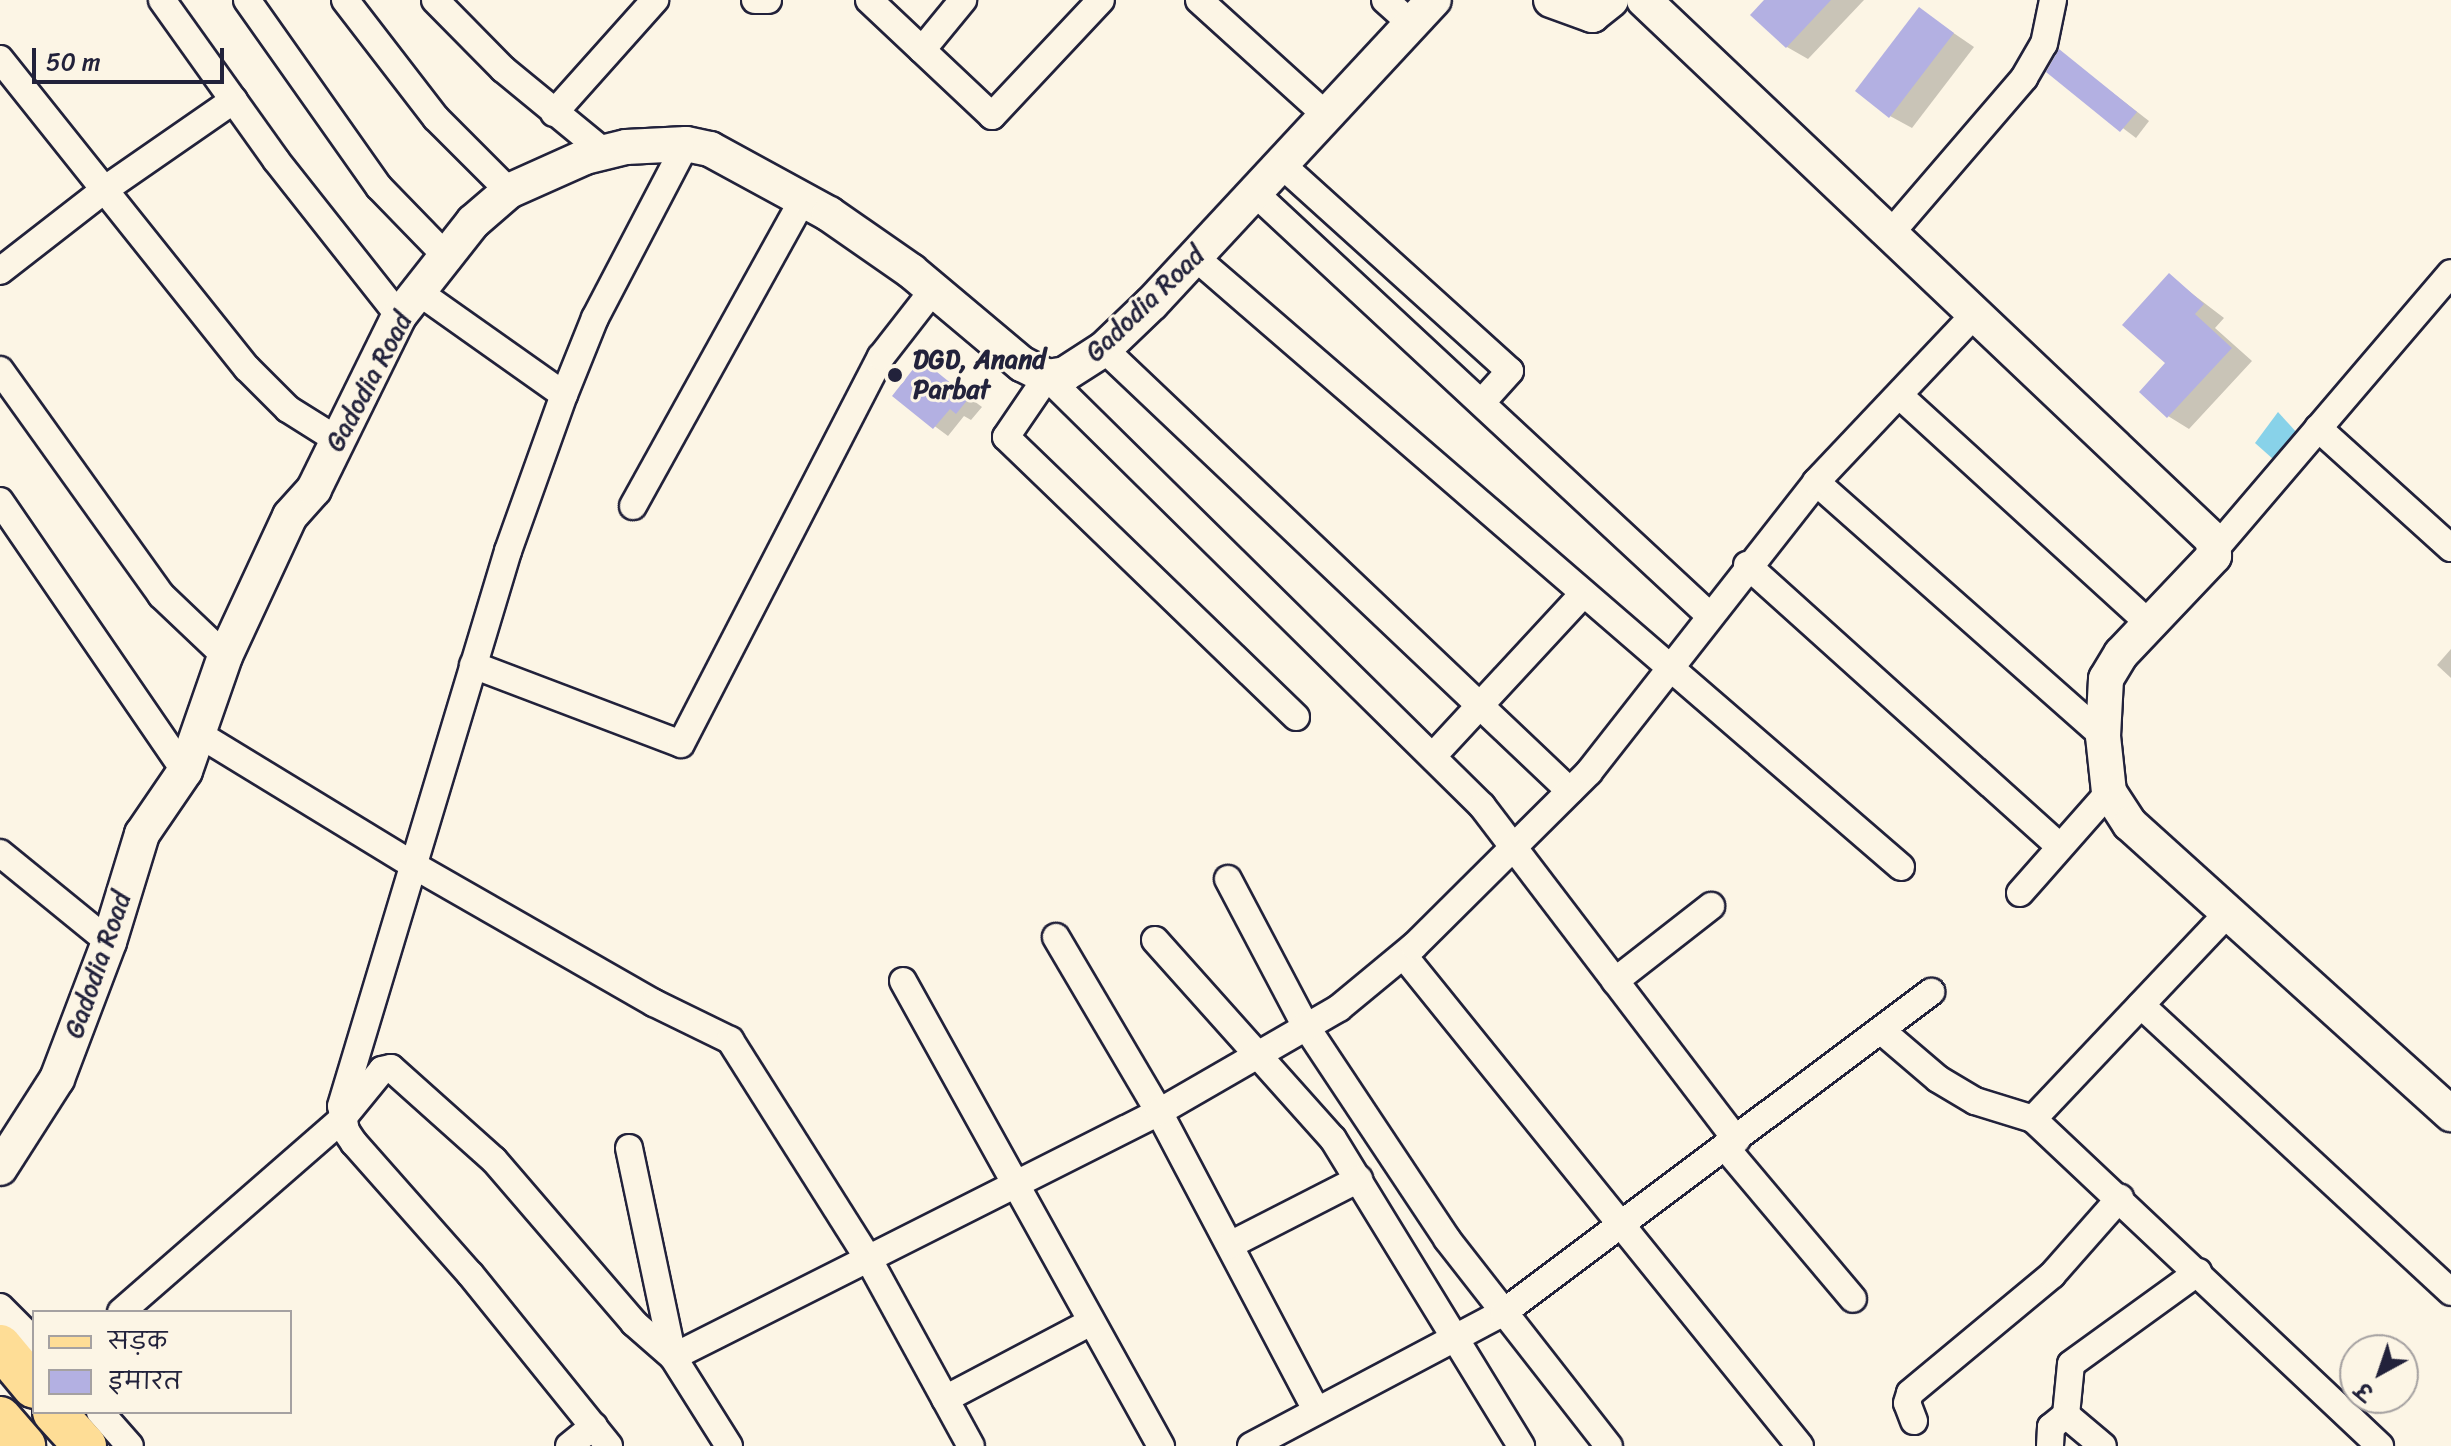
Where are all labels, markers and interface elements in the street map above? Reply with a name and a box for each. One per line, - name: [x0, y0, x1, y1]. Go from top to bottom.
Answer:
- scale bar: [36, 32, 228, 82]
- text: 50 m: [46, 41, 101, 83]
- street label: Gadodia Road: [1079, 240, 1211, 368]
- street label: Gadodia Road: [319, 307, 419, 457]
- place label: DGD, Anand Parbat: [913, 344, 1046, 406]
- marker: DGD, Anand Parbat: [884, 364, 906, 386]
- street label: Gadodia Road: [58, 888, 138, 1042]
- legend: [32, 1310, 292, 1414]
- text: सड़क: [108, 1320, 167, 1362]
- north arrow: [2339, 1334, 2419, 1414]
- text: इमारत: [108, 1360, 181, 1402]
- text: उ: [2346, 1372, 2383, 1411]

